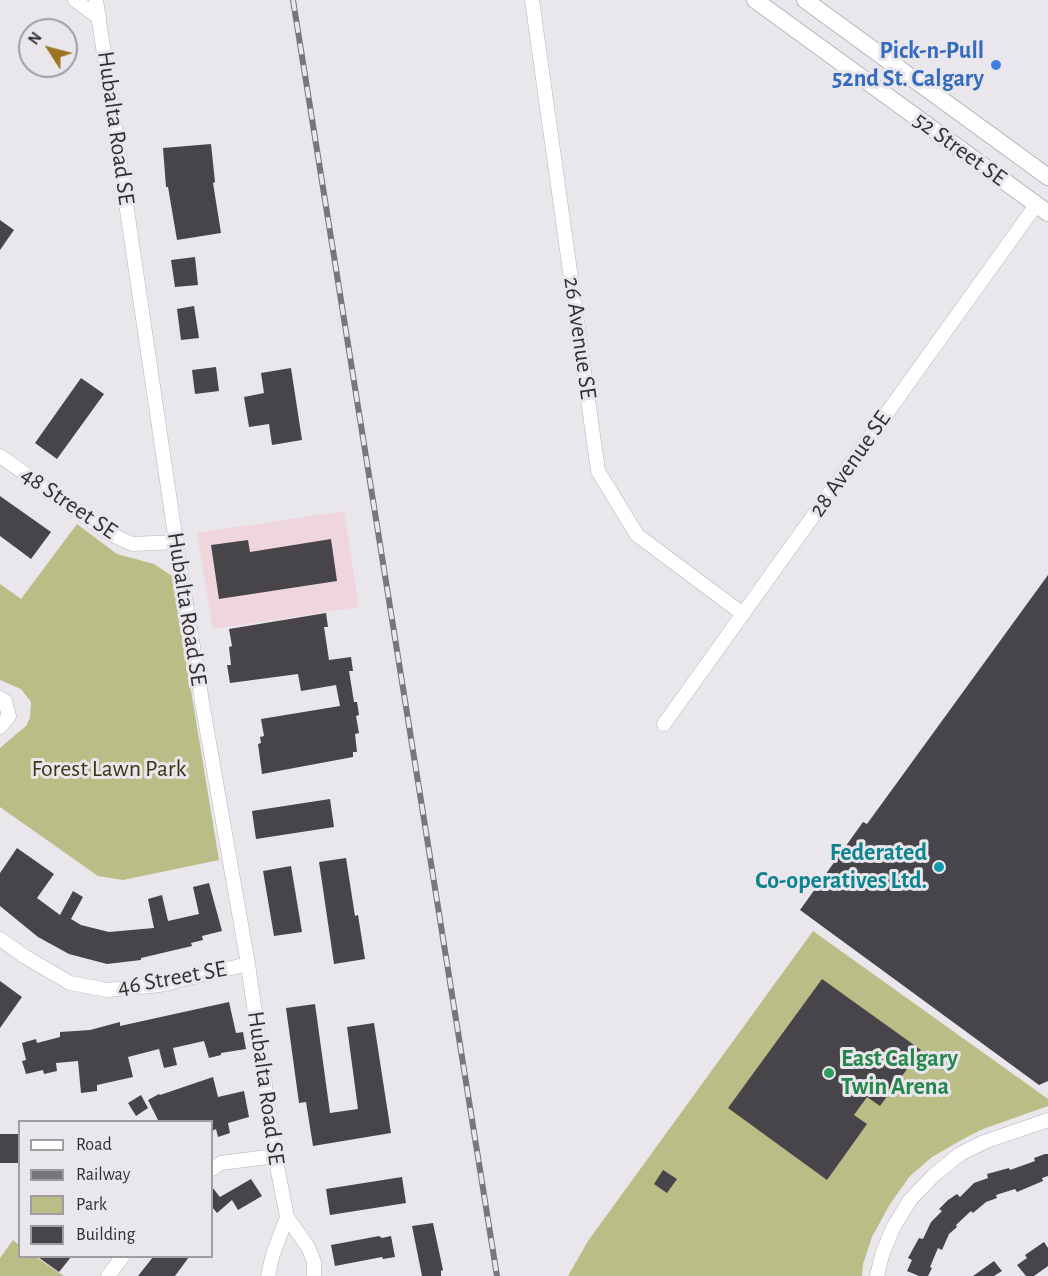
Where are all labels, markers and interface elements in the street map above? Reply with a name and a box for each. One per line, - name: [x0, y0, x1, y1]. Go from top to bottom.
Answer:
- north arrow: [18, 18, 78, 78]
- text: N: [25, 29, 45, 48]
- place label: Pick-n-Pull 52nd St. Calgary: [832, 37, 984, 93]
- street label: Hubalta Road SE: [91, 49, 141, 207]
- marker: Pick-n-Pull 52nd St. Calgary: [989, 58, 1003, 72]
- street label: 52 Street SE: [908, 106, 1012, 192]
- street label: 26 Avenue SE: [557, 275, 603, 401]
- street label: 28 Avenue SE: [803, 405, 897, 523]
- street label: 48 Street SE: [15, 460, 123, 546]
- street label: Hubalta Road SE: [161, 530, 213, 688]
- park label: Forest Lawn Park: [31, 755, 187, 783]
- place label: Federated Co-operatives Ltd.: [755, 839, 927, 895]
- marker: Federated Co-operatives Ltd.: [932, 860, 946, 874]
- street label: 46 Street SE: [115, 954, 229, 1002]
- street label: Hubalta Road SE: [241, 1009, 291, 1167]
- place label: East Calgary Twin Arena: [841, 1045, 958, 1101]
- marker: East Calgary Twin Arena: [822, 1066, 836, 1080]
- legend: [18, 1120, 213, 1258]
- text: Road: [76, 1136, 112, 1154]
- text: Railway: [76, 1166, 130, 1184]
- text: Park: [76, 1196, 107, 1214]
- text: Building: [76, 1226, 135, 1244]

